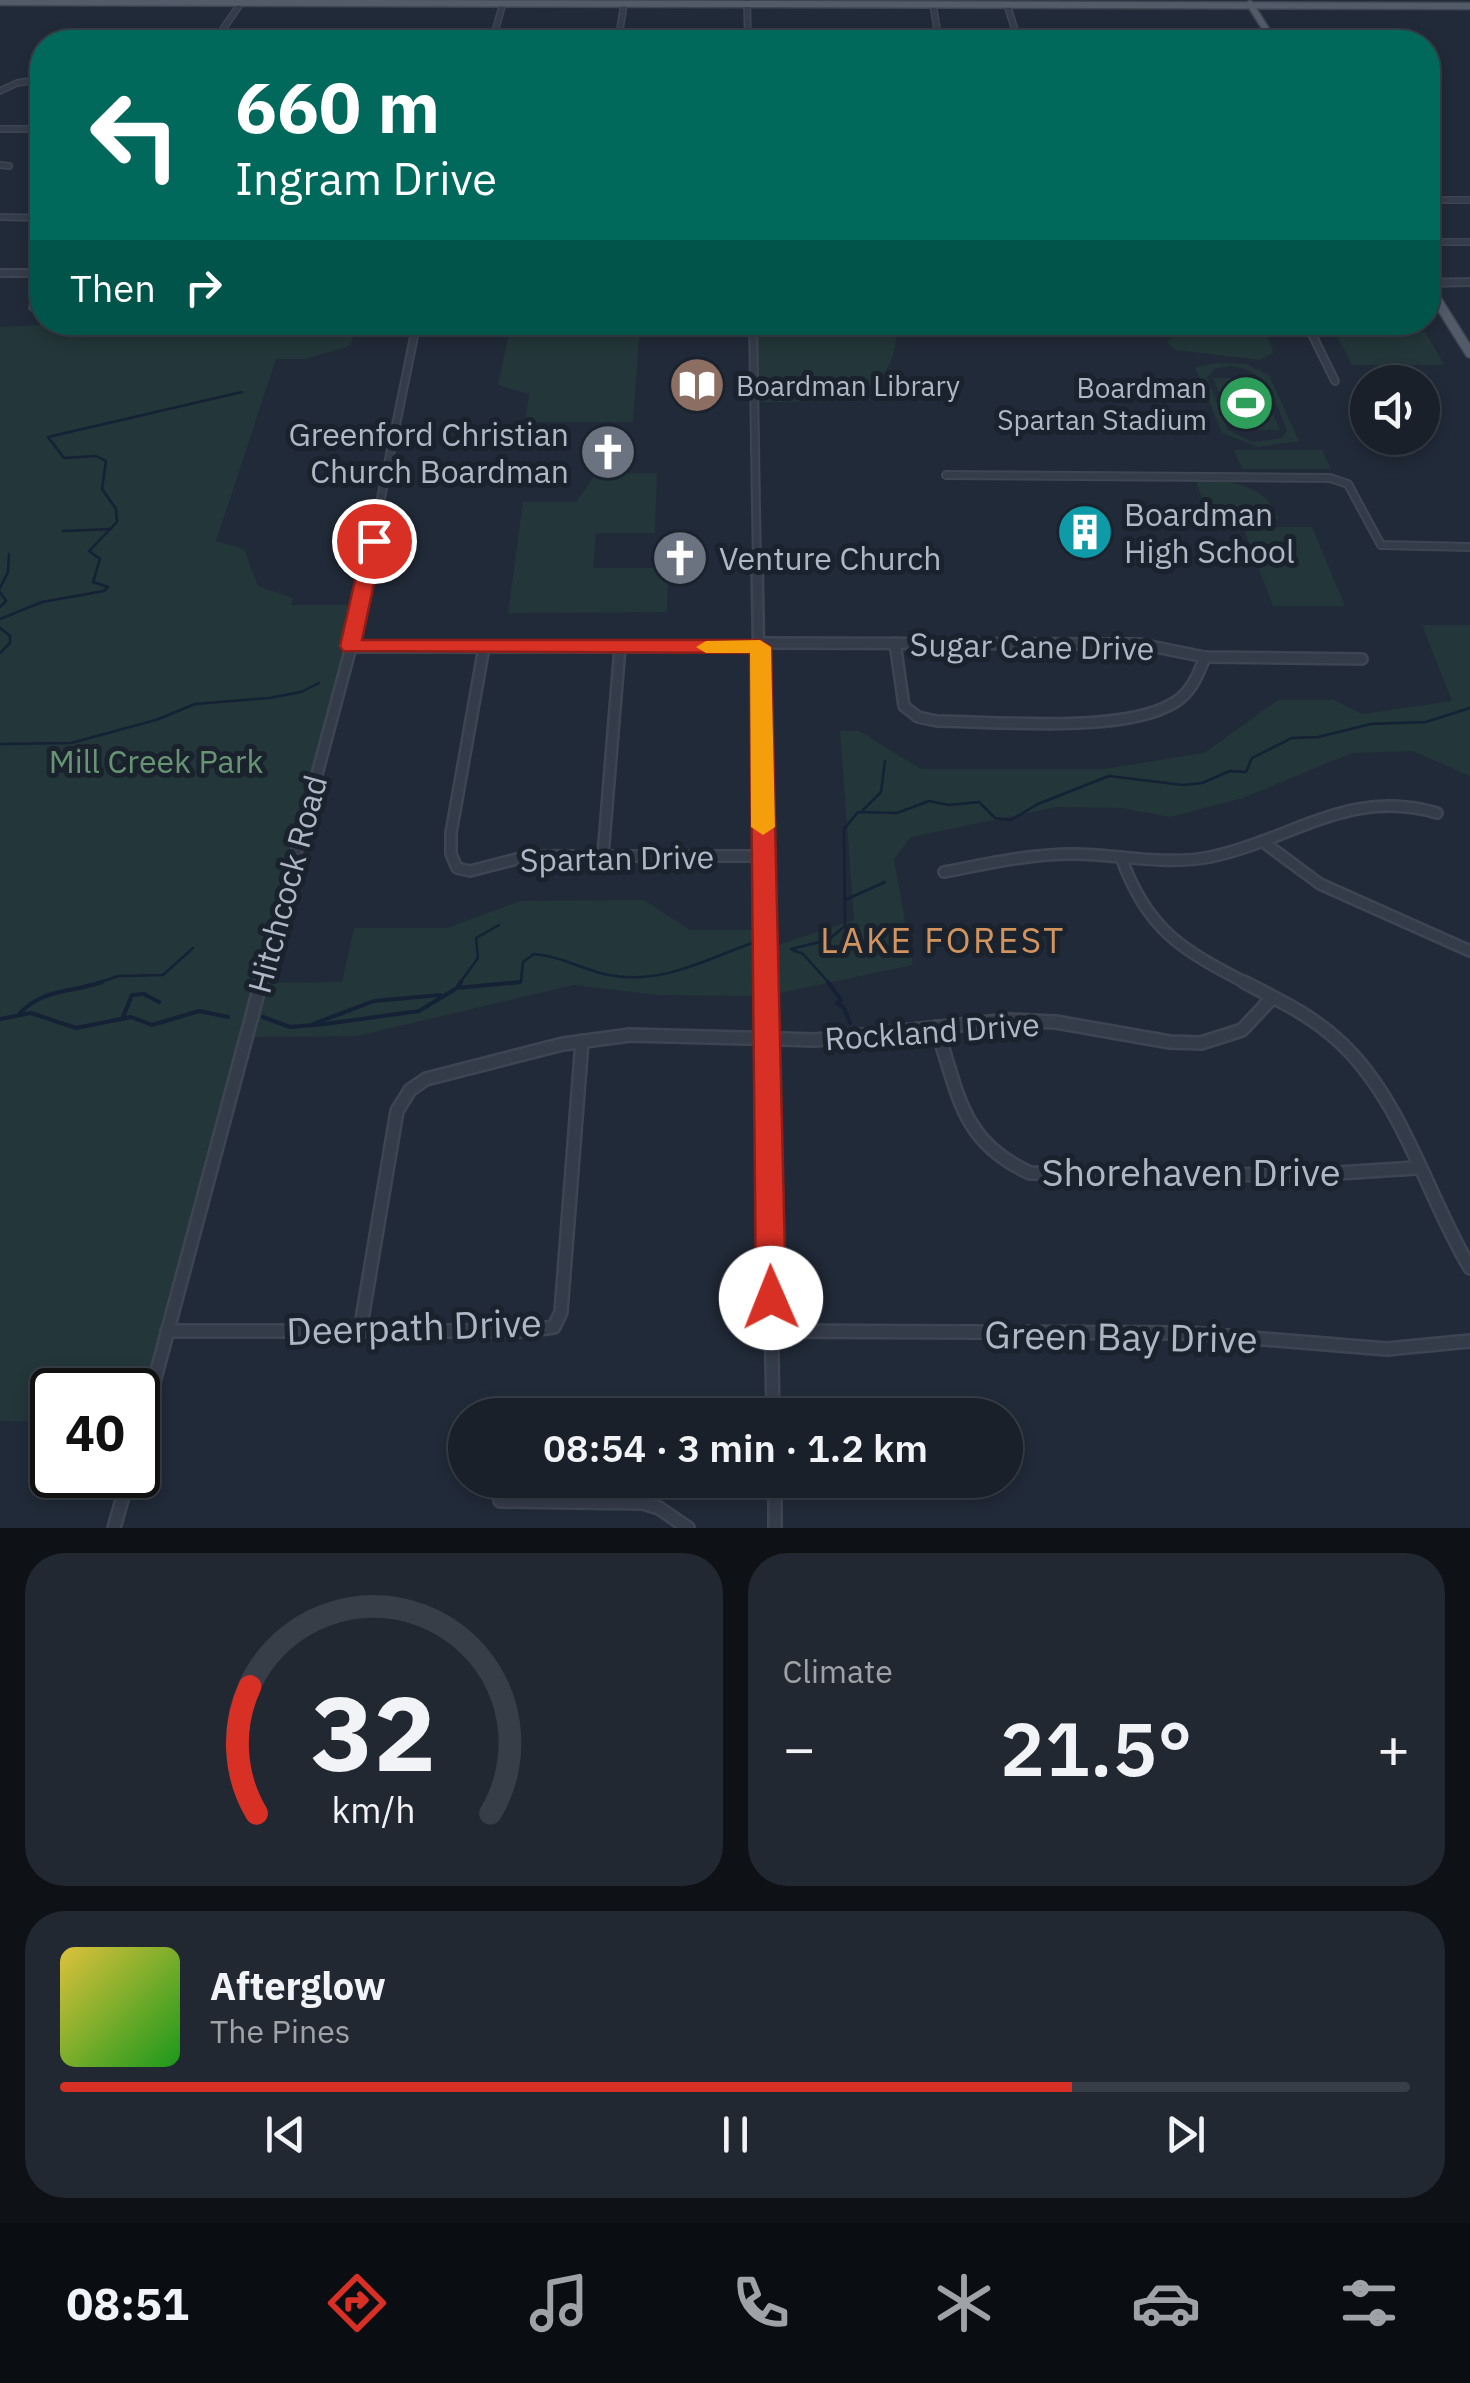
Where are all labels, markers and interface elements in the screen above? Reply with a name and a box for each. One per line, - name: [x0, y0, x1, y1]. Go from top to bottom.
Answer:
- text: 660 m: [235, 61, 440, 152]
- icon: left: [70, 70, 200, 200]
- text: Ingram Drive: [235, 149, 497, 207]
- icon: right: [176, 260, 231, 315]
- text: Then: [70, 263, 156, 312]
- library icon: Boardman Library: [667, 355, 727, 415]
- map controls: [1350, 365, 1440, 455]
- button: sound: [1350, 365, 1440, 455]
- place label: Boardman Library: [736, 367, 960, 404]
- place label: Boardman Spartan Stadium: [997, 369, 1207, 438]
- sports icon: Boardman Spartan Stadium: [1216, 373, 1276, 433]
- place label: Greenford Christian Church Boardman: [288, 413, 569, 492]
- church icon: Greenford Christian Church Boardman: [578, 422, 638, 482]
- place label: Boardman High School: [1124, 493, 1295, 572]
- pin: [332, 499, 417, 584]
- building icon: Boardman High School: [1055, 502, 1115, 562]
- icon: arrive: [347, 514, 402, 569]
- church icon: Venture Church: [650, 528, 710, 588]
- place label: Venture Church: [719, 537, 941, 579]
- street label: Sugar Cane Drive: [909, 623, 1155, 669]
- park label: Mill Creek Park: [49, 740, 263, 782]
- street label: Hitchcock Road: [238, 770, 336, 998]
- street label: Spartan Drive: [519, 835, 715, 881]
- district label: LAKE FOREST: [820, 917, 1066, 963]
- street label: Rockland Drive: [823, 1003, 1041, 1059]
- street label: Shorehaven Drive: [1041, 1147, 1341, 1196]
- position arrow: [719, 1246, 823, 1350]
- street label: Deerpath Drive: [285, 1297, 543, 1355]
- street label: Green Bay Drive: [984, 1309, 1258, 1363]
- speed limit sign: 40: [30, 1368, 160, 1498]
- text: 08:54 · 3 min · 1.2 km: [543, 1423, 928, 1472]
- text: Climate: [783, 1650, 893, 1692]
- text: 32: [311, 1664, 436, 1800]
- text: 21.5°: [1000, 1699, 1193, 1797]
- text: −: [783, 1712, 816, 1783]
- text: +: [1377, 1712, 1410, 1783]
- text: km/h: [332, 1786, 416, 1833]
- text: Afterglow: [210, 1961, 386, 2010]
- text: The Pines: [210, 2010, 350, 2052]
- icon: previous: [258, 2107, 313, 2162]
- icon: pause: [708, 2107, 763, 2162]
- icon: next: [1158, 2107, 1213, 2162]
- icon: directions: [322, 2268, 392, 2338]
- icon: music: [524, 2268, 594, 2338]
- icon: phone: [726, 2268, 796, 2338]
- icon: climate: [929, 2268, 999, 2338]
- icon: car: [1131, 2268, 1201, 2338]
- icon: filters: [1334, 2268, 1404, 2338]
- text: 08:51: [66, 2274, 189, 2332]

